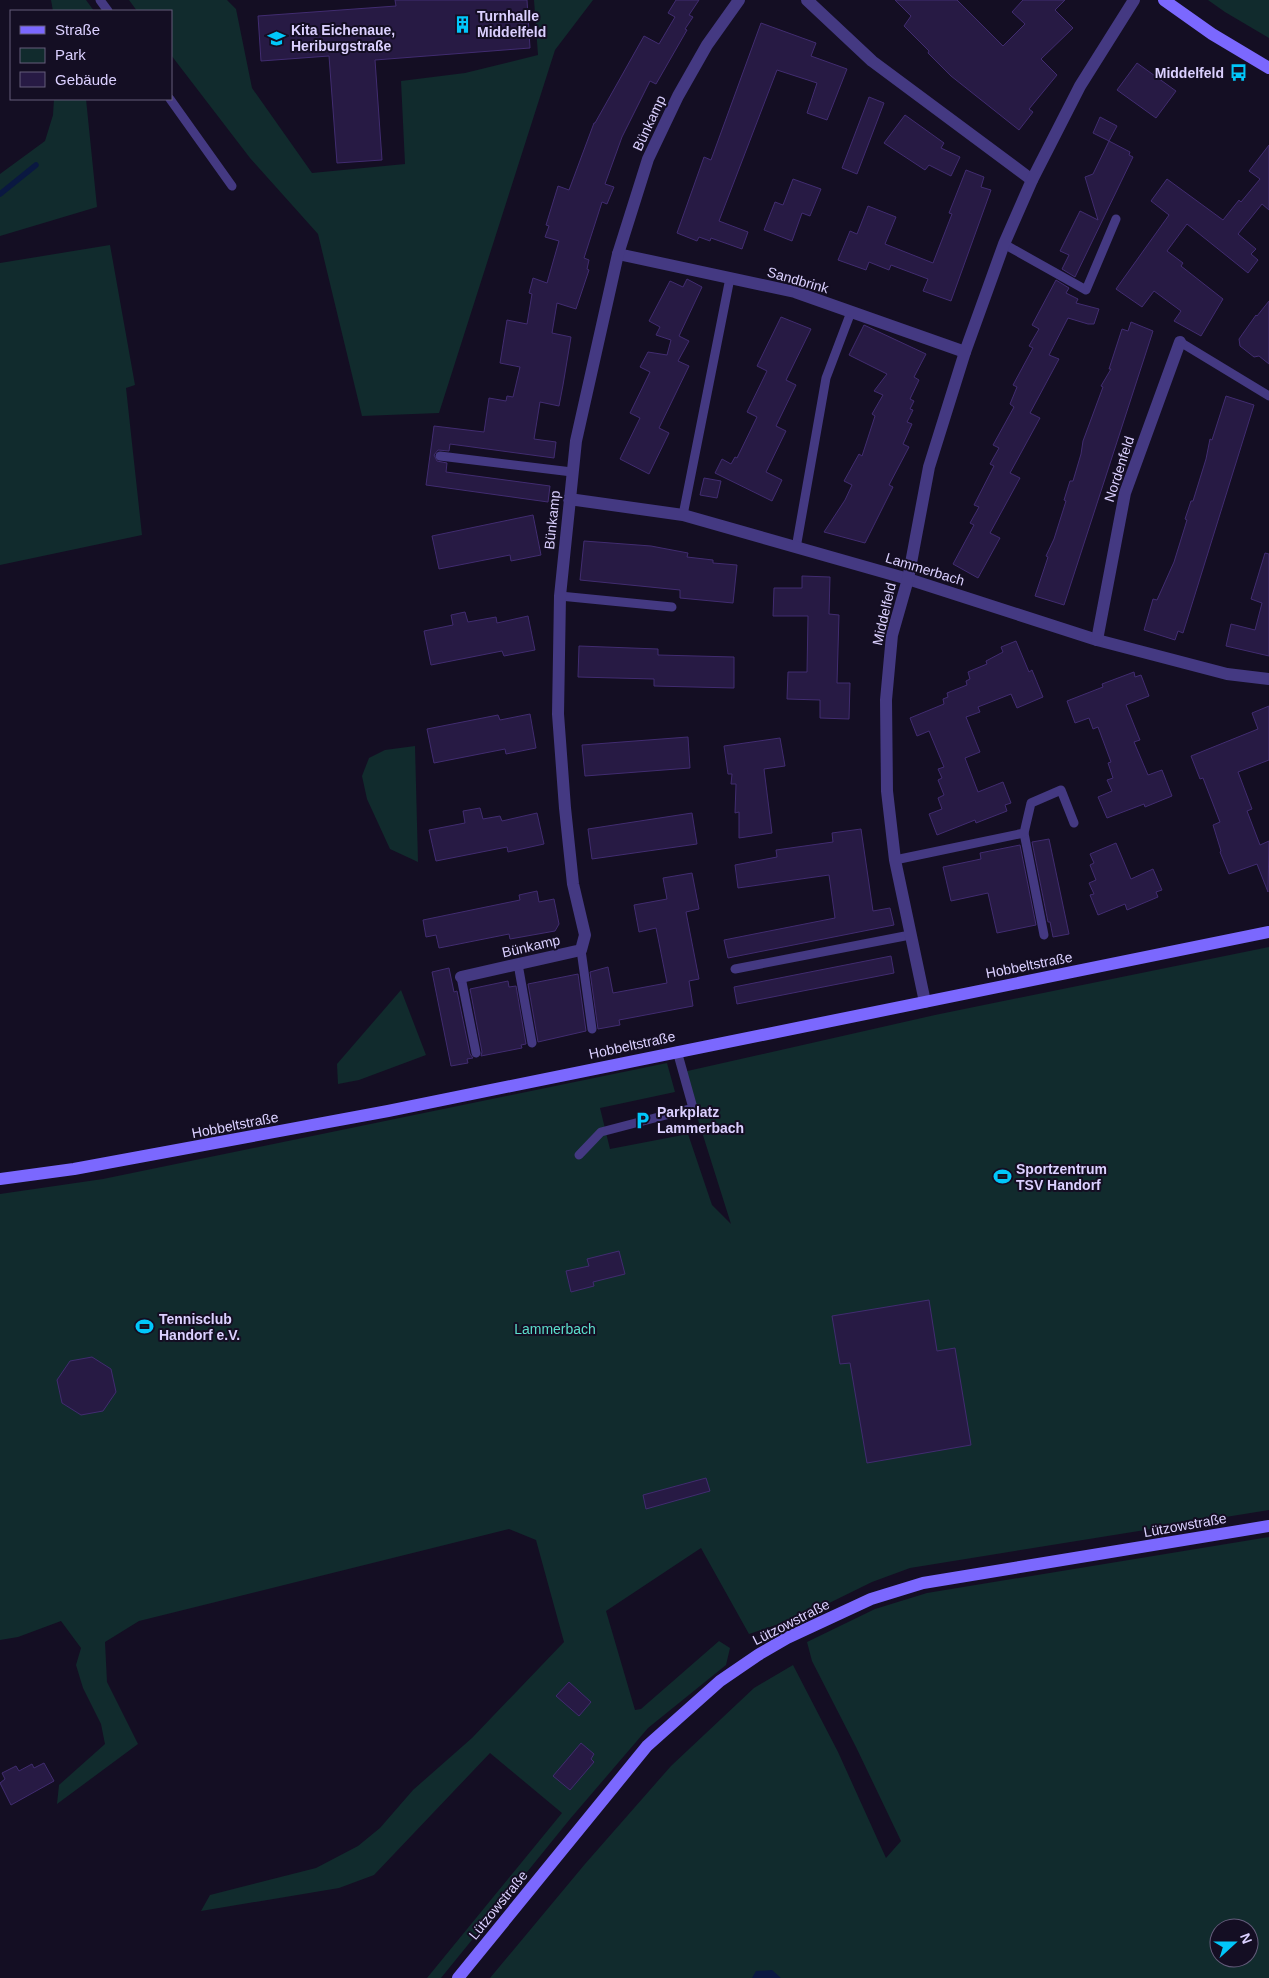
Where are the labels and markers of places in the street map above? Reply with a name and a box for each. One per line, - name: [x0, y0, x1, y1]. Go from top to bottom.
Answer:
- place label: Turnhalle Middelfeld: [477, 8, 546, 40]
- building icon: Turnhalle Middelfeld: [453, 14, 473, 34]
- place label: Kita Eichenaue, Heriburgstraße: [291, 22, 395, 54]
- school or university icon: Kita Eichenaue, Heriburgstraße: [267, 28, 287, 48]
- bus stop icon: Middelfeld: [1228, 63, 1248, 83]
- place label: Middelfeld: [1155, 65, 1224, 81]
- place label: Parkplatz Lammerbach: [657, 1104, 744, 1136]
- parking icon: Parkplatz Lammerbach: [633, 1110, 653, 1130]
- place label: Sportzentrum TSV Handorf: [1016, 1161, 1107, 1193]
- sports icon: Sportzentrum TSV Handorf: [992, 1167, 1012, 1187]
- place label: Tennisclub Handorf e.V.: [159, 1311, 240, 1343]
- sports icon: Tennisclub Handorf e.V.: [135, 1317, 155, 1337]

